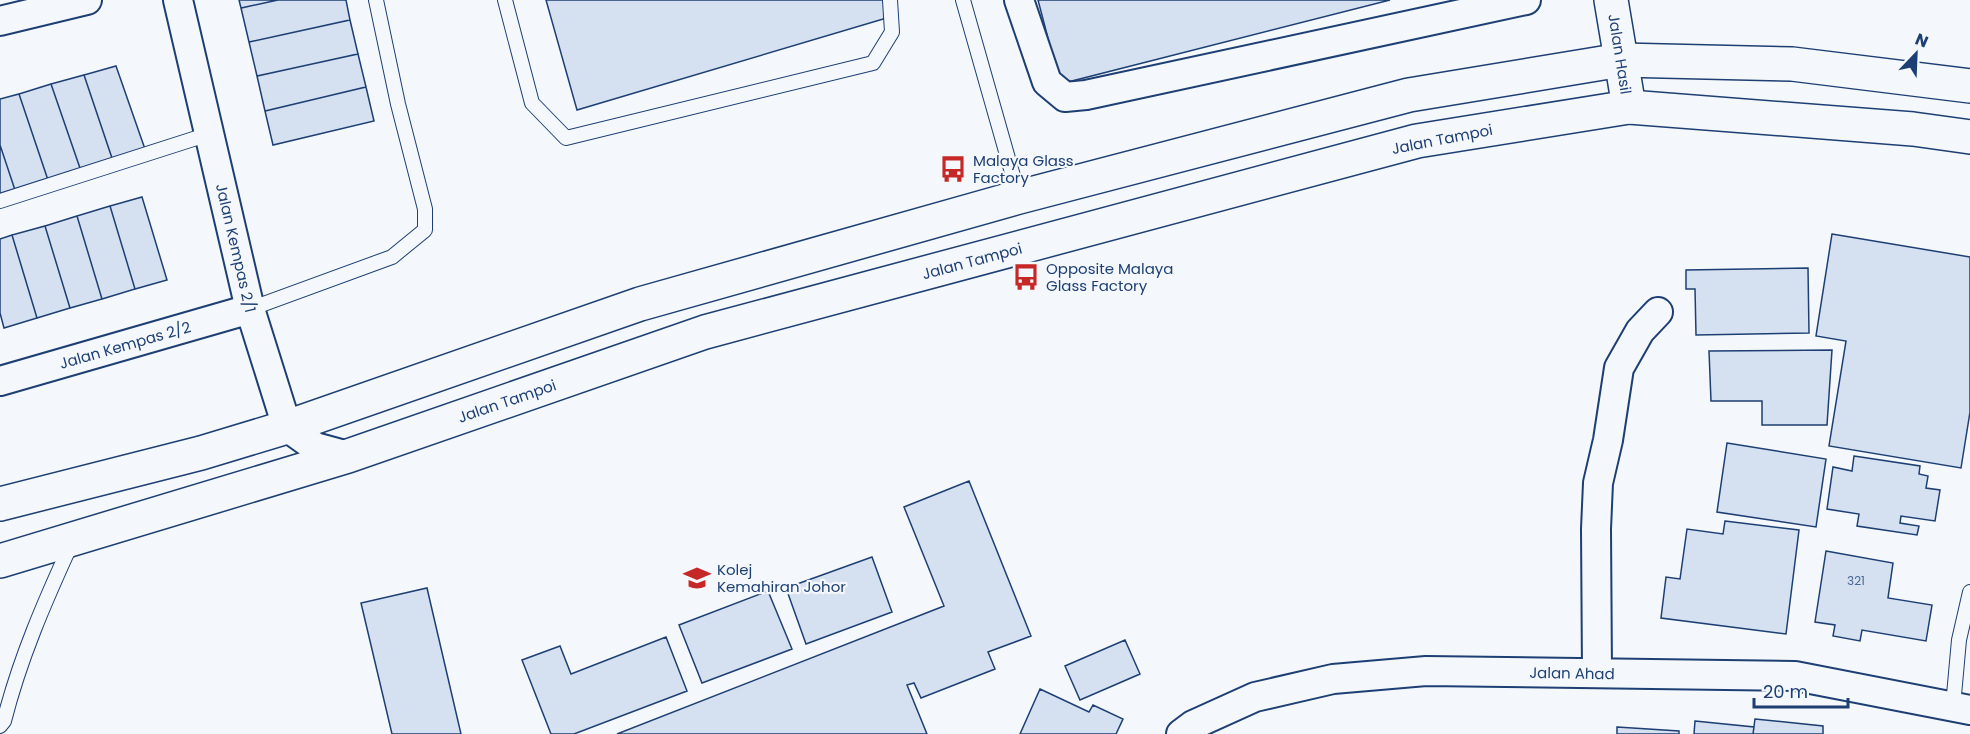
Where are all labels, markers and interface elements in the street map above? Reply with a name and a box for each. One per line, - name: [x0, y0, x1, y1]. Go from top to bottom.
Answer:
- street label: Jalan Hasil: [1603, 12, 1637, 96]
- north arrow: [1886, 24, 1946, 84]
- text: N: [1912, 28, 1932, 54]
- street label: Jalan Tampoi: [1390, 119, 1494, 159]
- place label: Malaya Glass Factory: [973, 150, 1074, 188]
- bus stop icon: Malaya Glass Factory: [938, 154, 968, 184]
- street label: Jalan Kempas 2/1: [211, 181, 261, 315]
- street label: Jalan Tampoi: [920, 238, 1024, 284]
- place label: Opposite Malaya Glass Factory: [1046, 258, 1173, 296]
- bus stop icon: Opposite Malaya Glass Factory: [1011, 262, 1041, 292]
- street label: Jalan Kempas 2/2: [57, 316, 193, 374]
- street label: Jalan Tampoi: [455, 374, 559, 428]
- place label: Kolej Kemahiran Johor: [717, 559, 846, 597]
- school or university icon: Kolej Kemahiran Johor: [682, 563, 712, 593]
- house number: 321: [1847, 572, 1865, 589]
- street label: Jalan Ahad: [1529, 662, 1615, 684]
- scale bar: [1754, 671, 1848, 709]
- text: 20 m: [1763, 679, 1808, 704]

